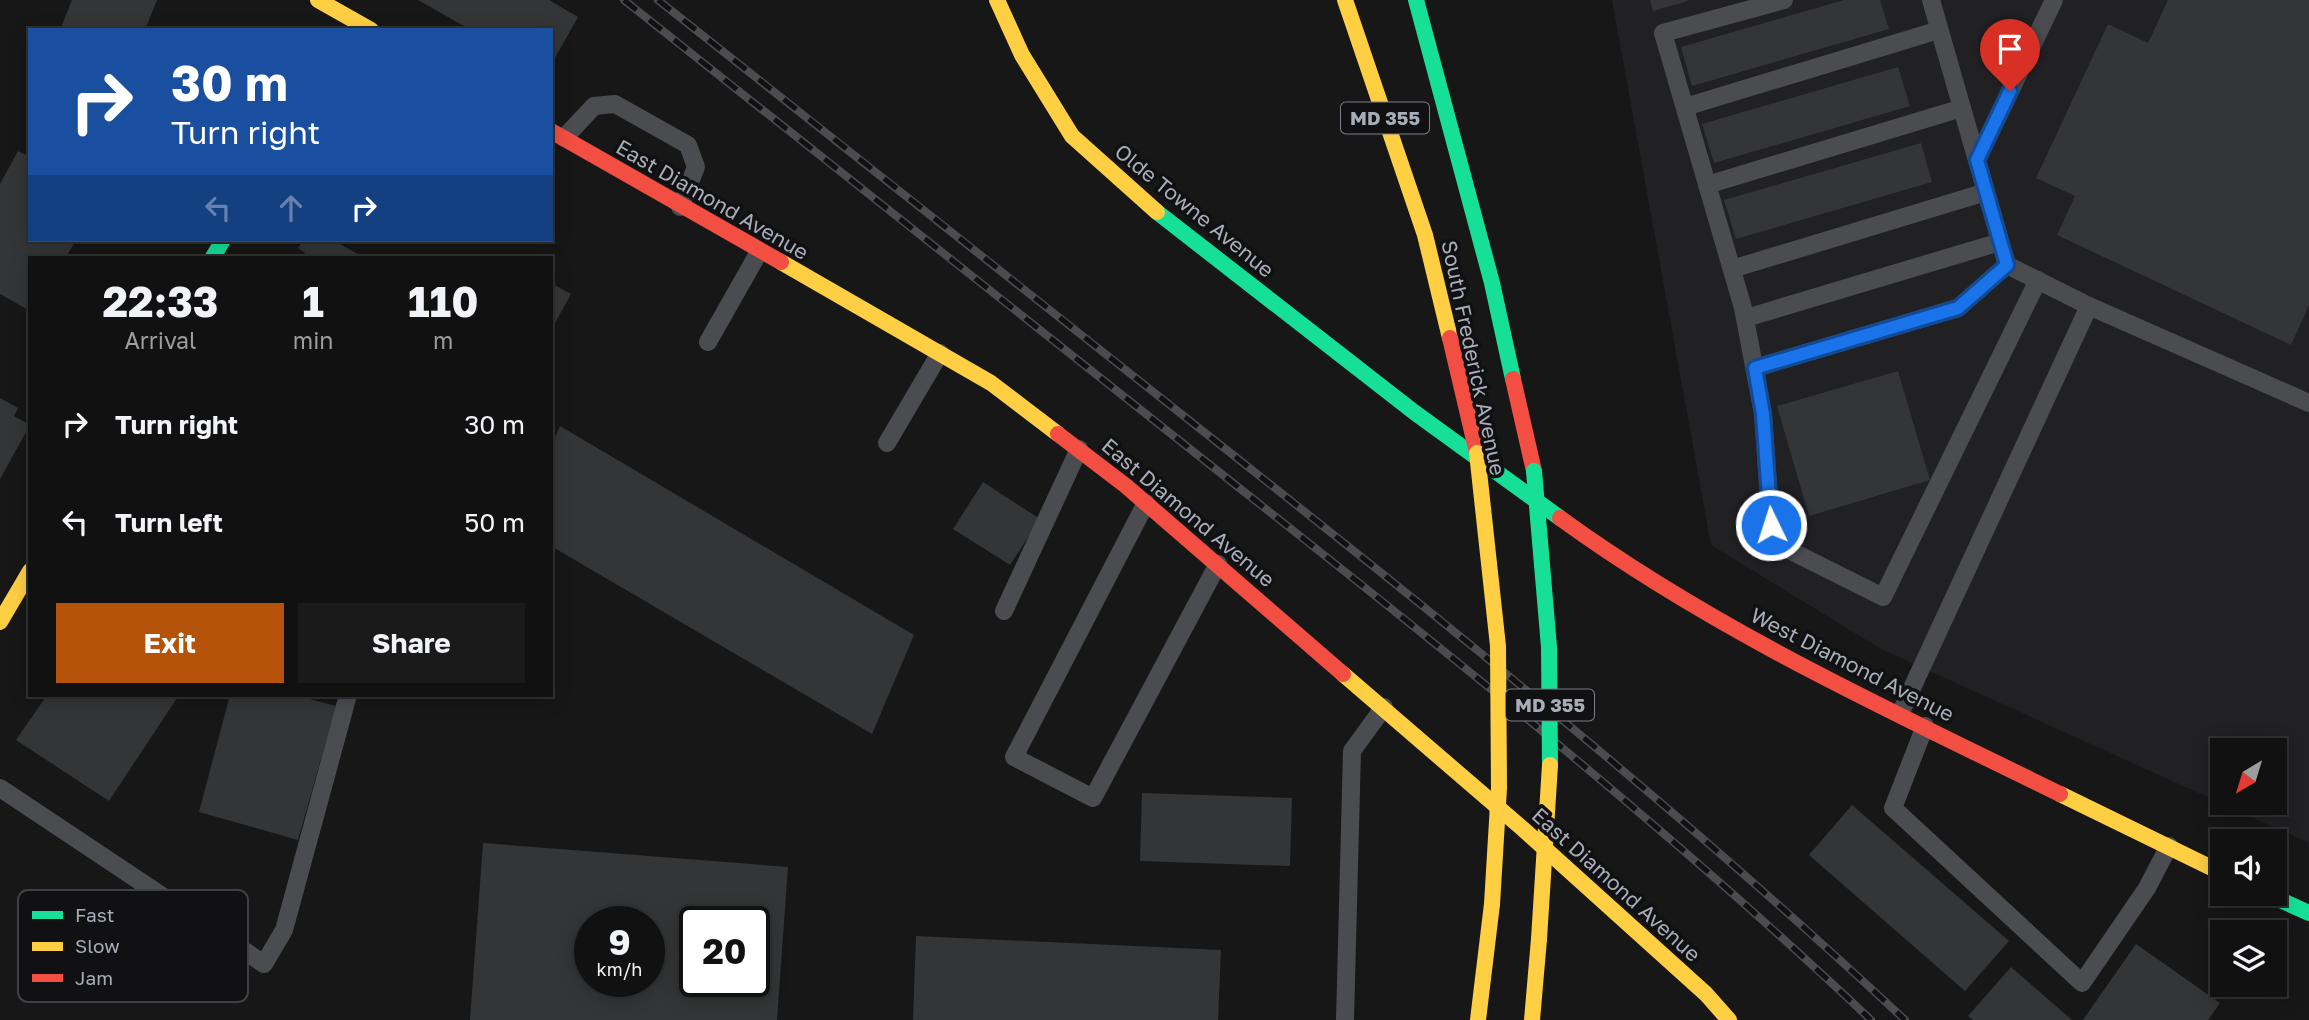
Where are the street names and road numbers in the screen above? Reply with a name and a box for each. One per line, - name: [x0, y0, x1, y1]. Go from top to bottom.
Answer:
- road number: MD 355: [1341, 102, 1429, 134]
- street label: East Diamond Avenue: [612, 133, 813, 265]
- street label: Olde Towne Avenue: [1110, 138, 1280, 282]
- street label: South Frederick Avenue: [1436, 238, 1512, 478]
- street label: East Diamond Avenue: [1097, 432, 1280, 592]
- street label: West Diamond Avenue: [1746, 601, 1959, 727]
- road number: MD 355: [1506, 690, 1594, 720]
- street label: East Diamond Avenue: [1527, 802, 1706, 967]

